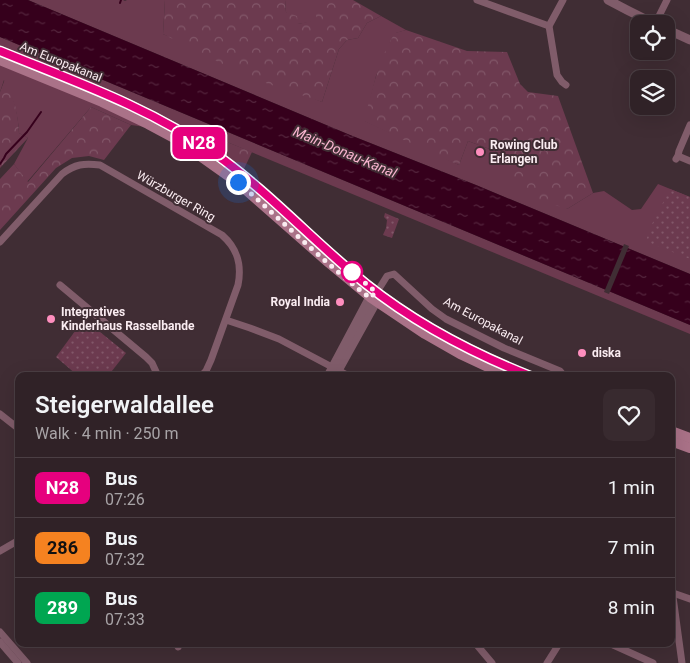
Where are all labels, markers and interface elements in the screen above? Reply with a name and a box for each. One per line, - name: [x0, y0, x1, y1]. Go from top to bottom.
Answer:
- map controls: [630, 15, 675, 115]
- button: locate: [630, 15, 675, 60]
- street label: Am Europakanal: [18, 39, 104, 85]
- button: layers: [630, 70, 675, 115]
- water label: Main-Donau-Kanal: [291, 123, 400, 181]
- line badge: N28: [170, 127, 228, 159]
- text: N28: [182, 132, 216, 153]
- place label: Rowing Club Erlangen: [490, 138, 558, 166]
- marker: Rowing Club Erlangen: [474, 146, 486, 158]
- street label: Würzburger Ring: [134, 168, 218, 224]
- your location: [226, 170, 251, 195]
- unlabelled marker: [341, 261, 363, 283]
- street label: Am Europakanal: [441, 294, 525, 348]
- place label: Royal India: [271, 295, 331, 309]
- marker: Royal India: [334, 296, 346, 308]
- place label: Integratives Kinderhaus Rasselbande: [61, 305, 195, 333]
- marker: Integratives Kinderhaus Rasselbande: [45, 313, 57, 325]
- place label: diska: [592, 346, 622, 360]
- marker: diska: [576, 347, 588, 359]
- button: heart: [603, 389, 655, 441]
- text: Steigerwaldallee: [35, 391, 214, 419]
- text: Walk · 4 min · 250 m: [35, 424, 179, 443]
- text: Bus: [105, 467, 138, 490]
- text: 1 min: [608, 476, 655, 499]
- text: N28: [46, 477, 79, 498]
- text: 07:26: [105, 490, 145, 509]
- text: Bus: [105, 527, 138, 550]
- text: 7 min: [608, 536, 655, 559]
- text: 286: [47, 537, 78, 558]
- text: 07:32: [105, 550, 145, 569]
- text: Bus: [105, 587, 138, 610]
- text: 8 min: [608, 596, 655, 619]
- text: 289: [47, 597, 78, 618]
- text: 07:33: [105, 610, 145, 629]

